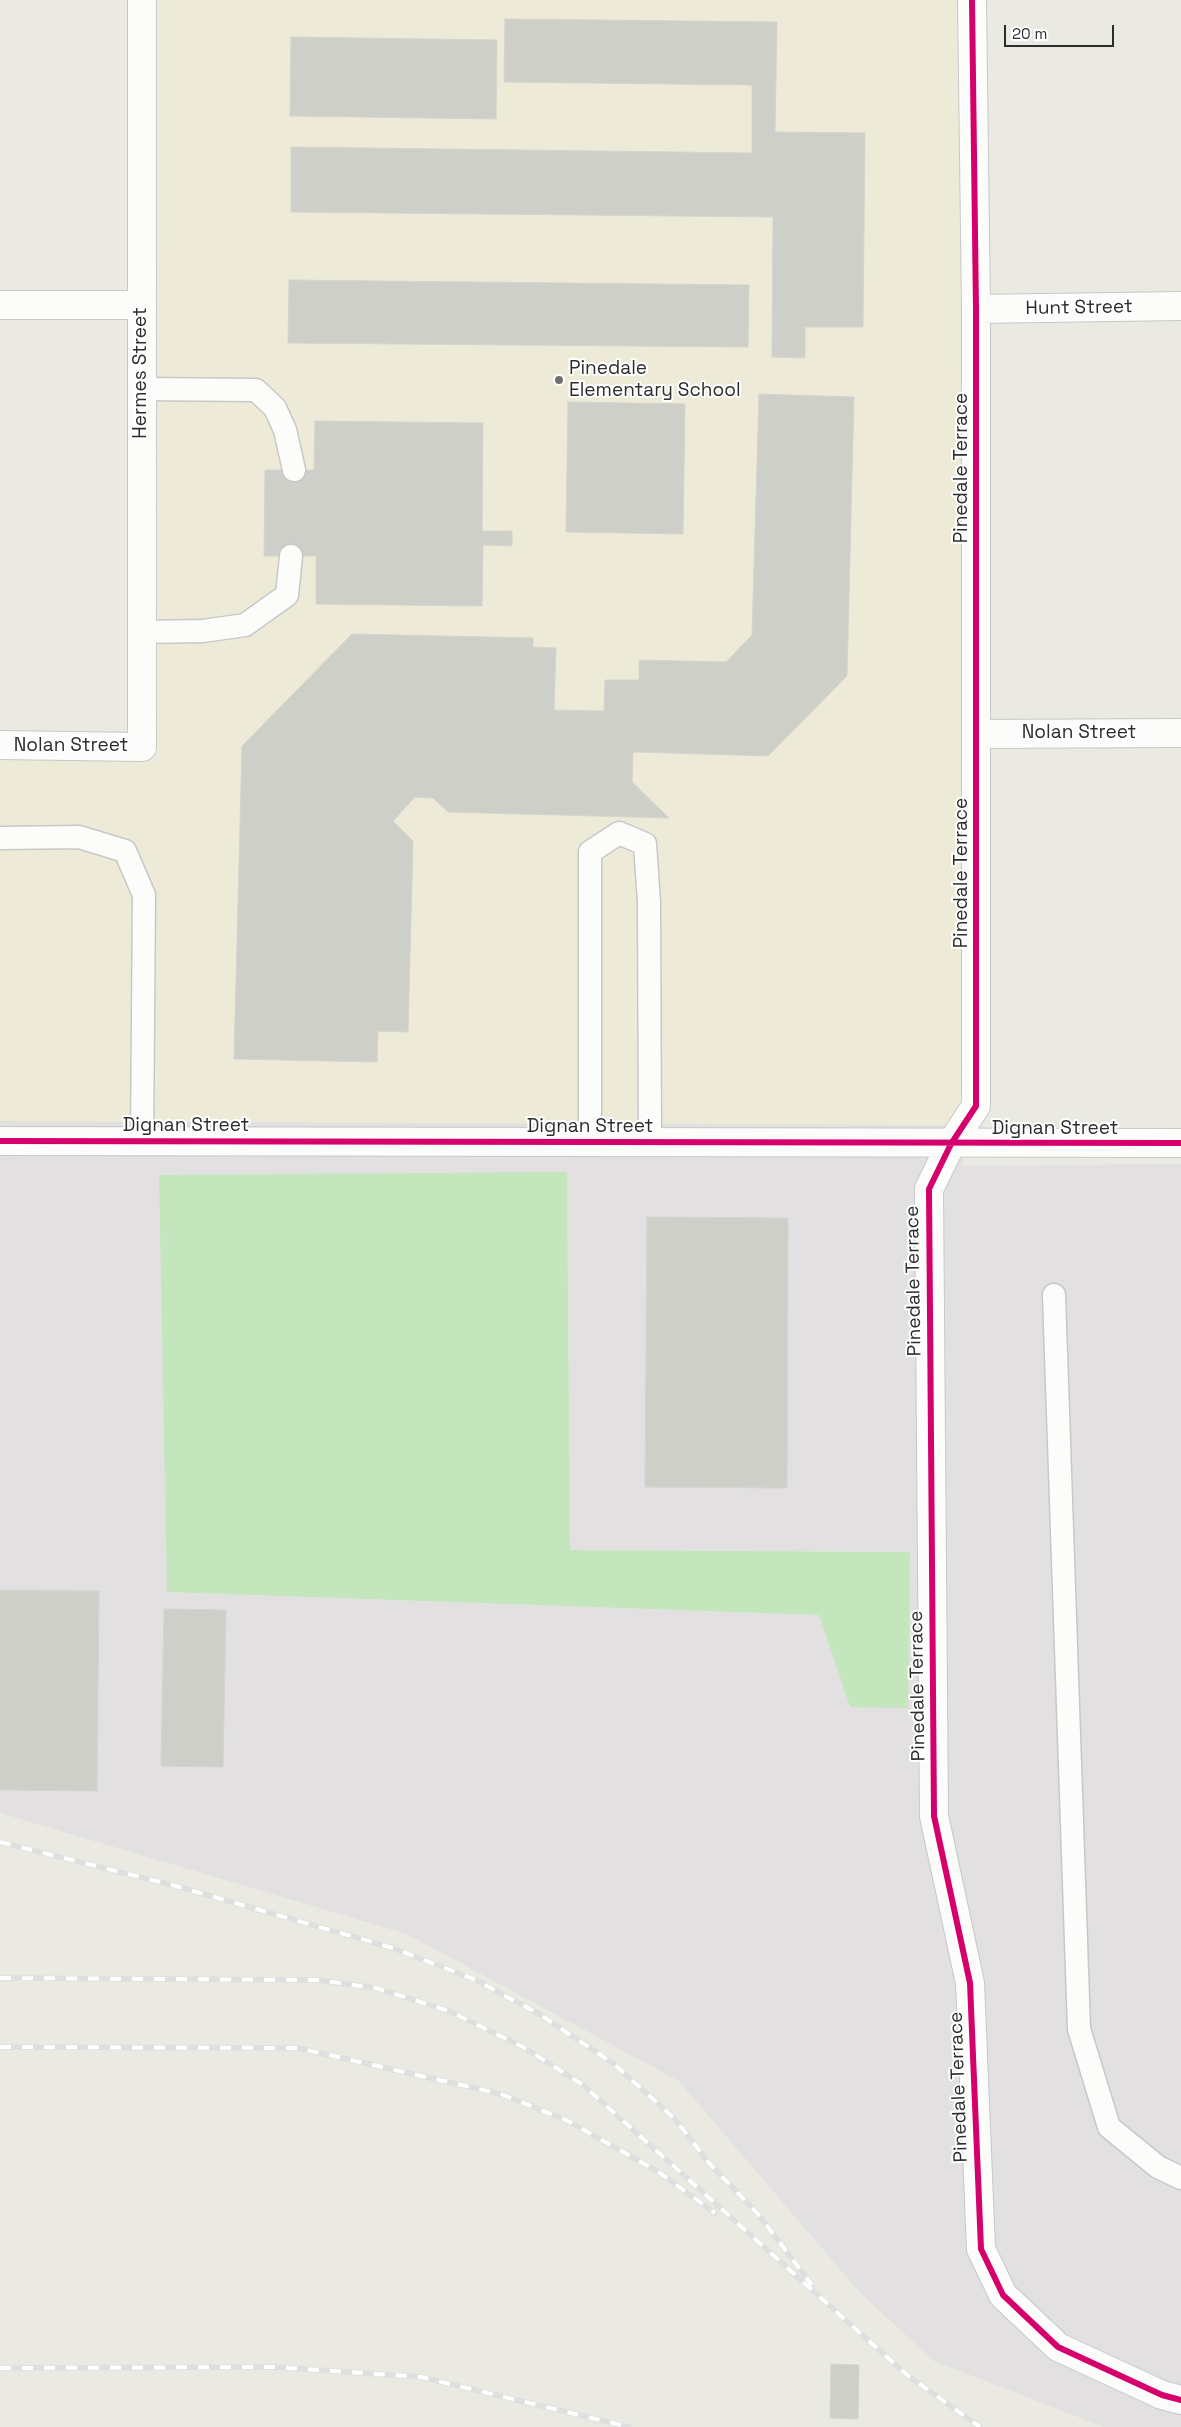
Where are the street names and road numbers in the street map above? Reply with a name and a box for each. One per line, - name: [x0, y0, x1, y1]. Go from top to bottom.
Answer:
- street label: Hunt Street: [1025, 296, 1133, 320]
- street label: Hermes Street: [130, 307, 152, 439]
- street label: Pinedale Terrace: [951, 393, 973, 543]
- street label: Nolan Street: [1022, 722, 1136, 744]
- street label: Nolan Street: [14, 735, 128, 757]
- street label: Pinedale Terrace: [951, 798, 973, 948]
- street label: Dignan Street: [123, 1115, 249, 1137]
- street label: Dignan Street: [527, 1116, 653, 1138]
- street label: Dignan Street: [992, 1118, 1118, 1140]
- street label: Pinedale Terrace: [901, 1205, 927, 1357]
- street label: Pinedale Terrace: [905, 1610, 931, 1762]
- street label: Pinedale Terrace: [945, 2011, 973, 2163]

